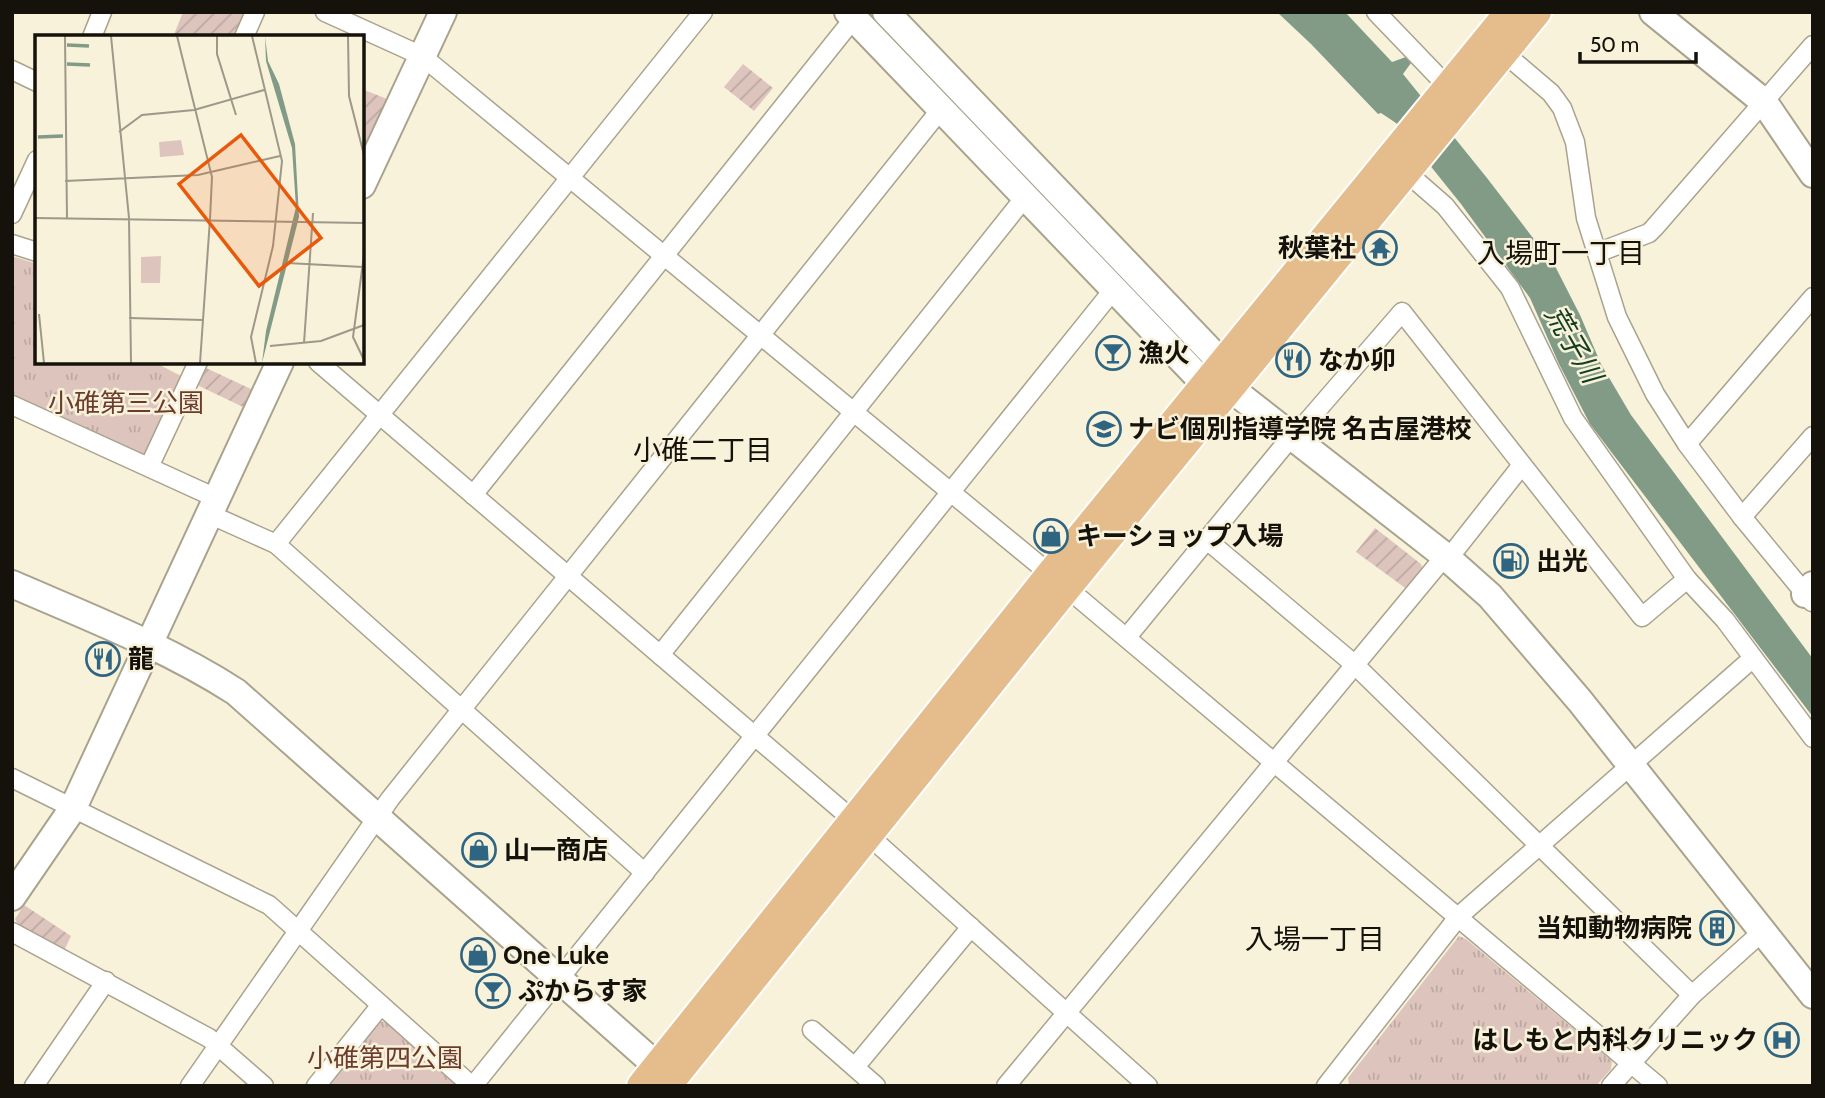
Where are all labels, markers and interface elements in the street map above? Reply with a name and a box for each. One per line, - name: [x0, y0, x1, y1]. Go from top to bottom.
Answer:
- scale bar: [1580, 21, 1696, 65]
- text: 50 m: [1590, 32, 1639, 57]
- inset map: [35, 35, 364, 364]
- temple icon: 秋葉社: [1361, 229, 1399, 267]
- place label: 秋葉社: [1278, 232, 1356, 264]
- district label: 入場町一丁目: [1477, 236, 1645, 270]
- water label: 荒子川: [1538, 299, 1611, 391]
- bar icon: 漁火: [1094, 334, 1132, 372]
- place label: 漁火: [1138, 337, 1190, 369]
- restaurant icon: なか卯: [1274, 341, 1312, 379]
- place label: なか卯: [1318, 344, 1396, 376]
- park label: 小碓第三公園: [48, 387, 204, 419]
- school or university icon: ナビ個別指導学院 名古屋港校: [1085, 410, 1123, 448]
- place label: ナビ個別指導学院 名古屋港校: [1128, 413, 1472, 445]
- district label: 小碓二丁目: [633, 433, 773, 467]
- shop icon: キーショップ入場: [1032, 517, 1070, 555]
- place label: キーショップ入場: [1076, 520, 1283, 552]
- fuel station icon: 出光: [1492, 542, 1530, 580]
- place label: 出光: [1536, 545, 1588, 577]
- restaurant icon: 龍: [84, 640, 122, 678]
- place label: 龍: [128, 643, 154, 675]
- shop icon: 山一商店: [460, 831, 498, 869]
- place label: 山一商店: [504, 834, 608, 866]
- building icon: 当知動物病院: [1698, 909, 1736, 947]
- place label: 当知動物病院: [1536, 912, 1692, 944]
- district label: 入場一丁目: [1245, 922, 1385, 956]
- shop icon: One Luke: [459, 936, 497, 974]
- place label: One Luke: [503, 939, 609, 971]
- bar icon: ぷからす家: [474, 972, 512, 1010]
- place label: ぷからす家: [518, 975, 647, 1007]
- hospital icon: はしもと内科クリニック: [1763, 1021, 1801, 1059]
- place label: はしもと内科クリニック: [1473, 1024, 1758, 1056]
- park label: 小碓第四公園: [307, 1042, 463, 1074]

